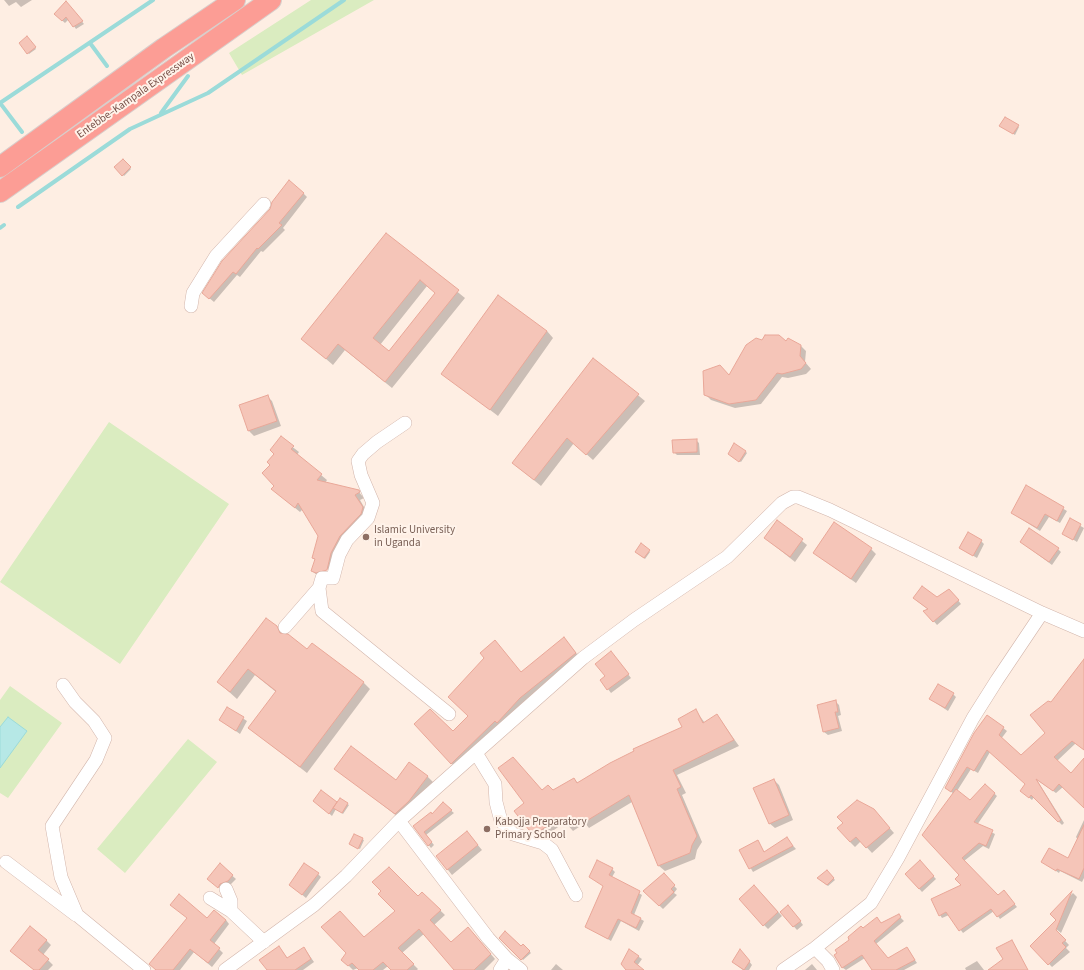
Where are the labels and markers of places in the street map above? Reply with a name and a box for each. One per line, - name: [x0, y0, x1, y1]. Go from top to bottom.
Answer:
- place label: Islamic University in Uganda: [374, 524, 455, 550]
- marker: Islamic University in Uganda: [361, 532, 371, 542]
- place label: Kabojja Preparatory Primary School: [495, 816, 587, 842]
- marker: Kabojja Preparatory Primary School: [482, 824, 492, 834]

